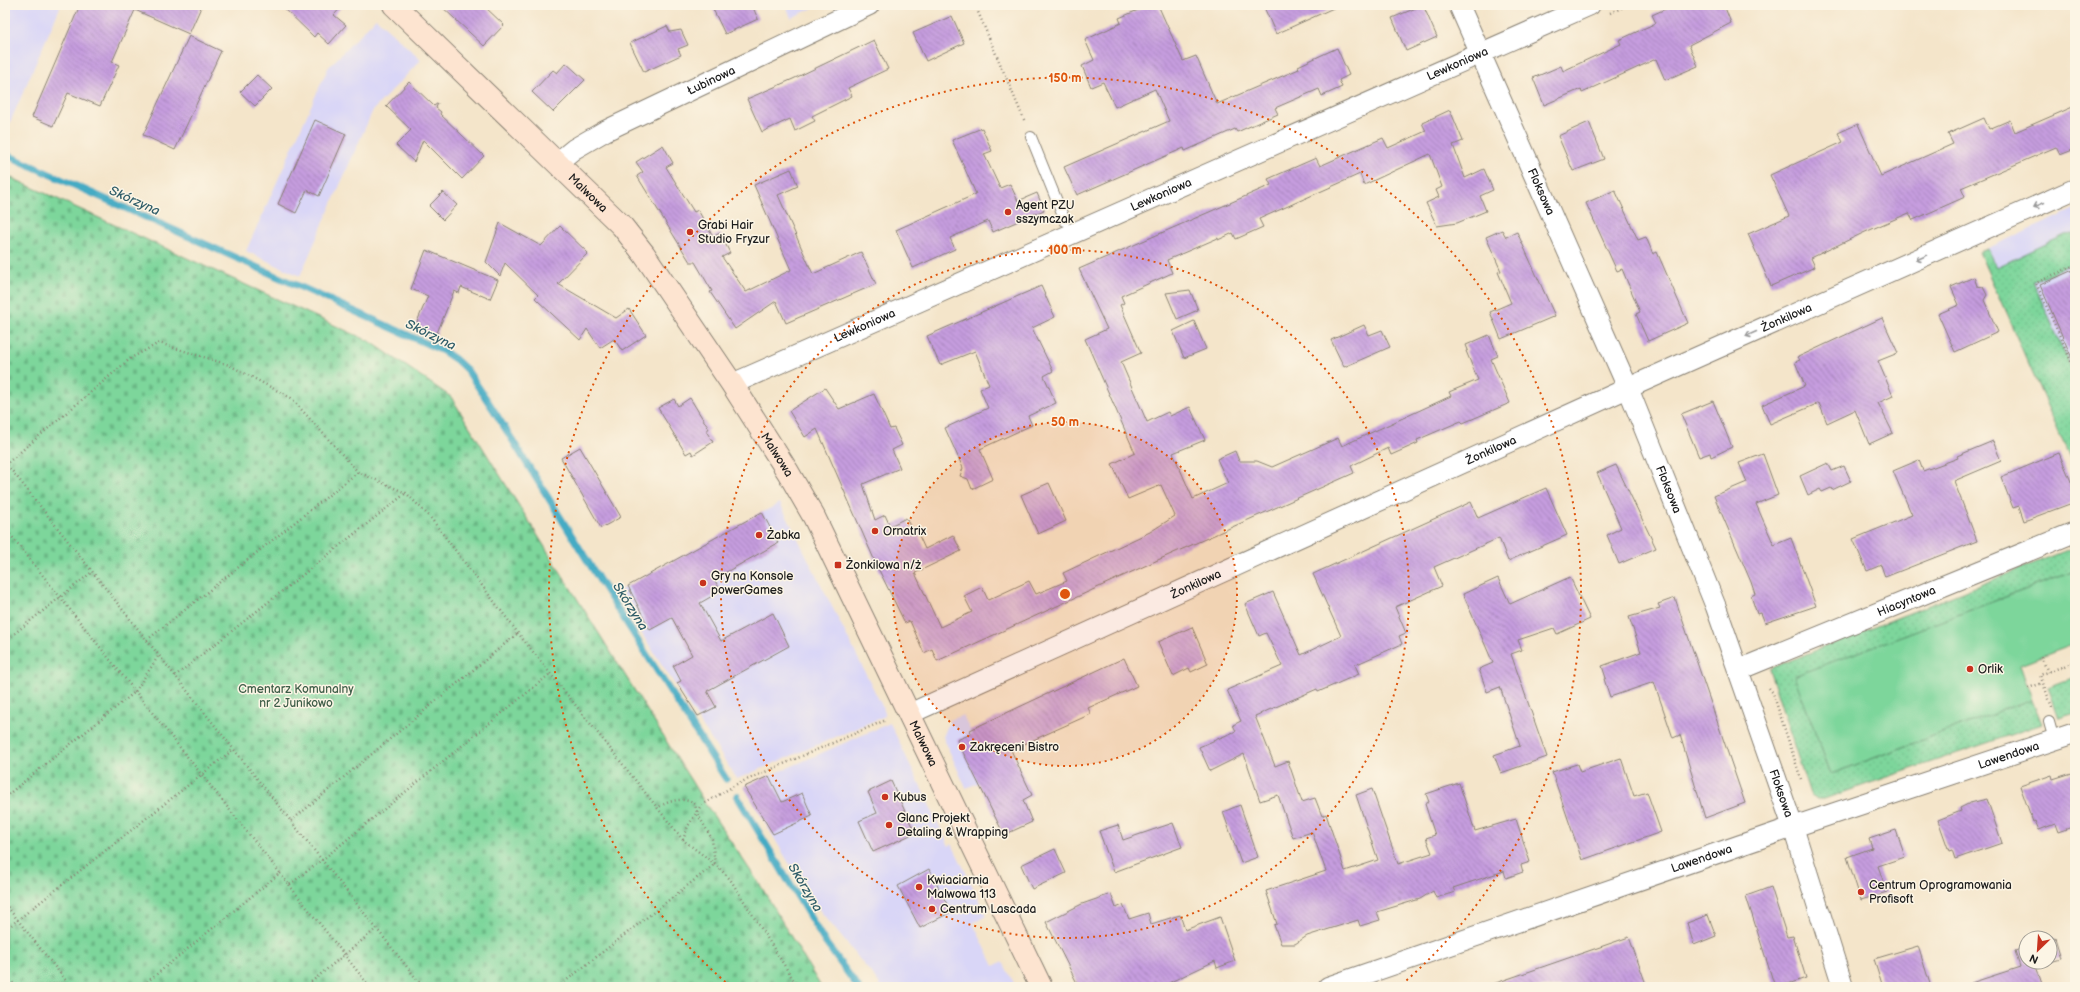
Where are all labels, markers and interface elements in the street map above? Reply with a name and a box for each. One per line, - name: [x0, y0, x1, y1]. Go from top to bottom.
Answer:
- street label: Lewkoniowa: [1425, 44, 1491, 84]
- street label: Łubinowa: [685, 63, 738, 99]
- text: 150 m: [1049, 71, 1081, 86]
- street label: Floksowa: [1524, 166, 1558, 218]
- street label: Malwowa: [565, 171, 611, 216]
- street label: Lewkoniowa: [1128, 175, 1194, 215]
- water label: Skórzyna: [107, 183, 162, 219]
- place label: Agent PZU sszymczak: [1016, 198, 1075, 227]
- one-way arrow: [2034, 202, 2046, 209]
- marker: Agent PZU sszymczak: [1003, 207, 1013, 217]
- place label: Grabi Hair Studio Fryzur: [698, 218, 770, 247]
- marker: Grabi Hair Studio Fryzur: [685, 227, 695, 237]
- text: 100 m: [1048, 243, 1082, 258]
- one-way arrow: [1915, 255, 1927, 262]
- street label: Żonkilowa: [1758, 300, 1815, 336]
- street label: Lewkoniowa: [832, 306, 898, 346]
- water label: Skórzyna: [403, 316, 458, 354]
- one-way arrow: [1745, 331, 1757, 338]
- text: 50 m: [1051, 415, 1079, 430]
- street label: Malwowa: [757, 430, 796, 480]
- street label: Żonkilowa: [1462, 433, 1519, 469]
- street label: Floksowa: [1652, 464, 1685, 516]
- place label: Ornatrix: [883, 524, 927, 539]
- marker: Ornatrix: [870, 526, 880, 536]
- place label: Żabka: [766, 527, 801, 543]
- marker: Żabka: [754, 530, 764, 540]
- place label: Żonkilowa n/ż: [845, 557, 921, 573]
- marker: Żonkilowa n/ż: [833, 560, 843, 570]
- street label: Żonkilowa: [1167, 566, 1224, 603]
- place label: Gry na Konsole powerGames: [711, 569, 793, 598]
- marker: Gry na Konsole powerGames: [698, 578, 708, 588]
- water label: Skórzyna: [609, 579, 651, 634]
- street label: Hiacyntowa: [1875, 583, 1938, 620]
- centre of rings: [1058, 587, 1072, 601]
- place label: Orlik: [1978, 662, 2003, 677]
- marker: Orlik: [1965, 664, 1975, 674]
- park label: Cmentarz Komunalny nr 2 Junikowo: [238, 682, 354, 711]
- street label: Malwowa: [905, 718, 941, 769]
- street label: Lawendowa: [1976, 738, 2041, 773]
- place label: Zakręceni Bistro: [969, 740, 1059, 755]
- marker: Zakręceni Bistro: [957, 742, 967, 752]
- street label: Floksowa: [1765, 767, 1796, 820]
- place label: Kubus: [893, 790, 927, 805]
- marker: Kubus: [880, 792, 890, 802]
- place label: Glanc Projekt Detaling & Wrapping: [897, 811, 1008, 840]
- marker: Glanc Projekt Detaling & Wrapping: [884, 820, 894, 830]
- street label: Lawendowa: [1669, 841, 1734, 876]
- water label: Skórzyna: [784, 860, 826, 915]
- place label: Kwiaciarnia Malwowa 113: [927, 873, 996, 902]
- place label: Centrum Oprogramowania Profisoft: [1869, 878, 2012, 907]
- marker: Kwiaciarnia Malwowa 113: [914, 882, 924, 892]
- marker: Centrum Oprogramowania Profisoft: [1856, 887, 1866, 897]
- place label: Centrum Lascada: [940, 902, 1037, 917]
- marker: Centrum Lascada: [927, 904, 937, 914]
- north arrow: [2018, 930, 2058, 970]
- text: N: [2027, 951, 2040, 966]

